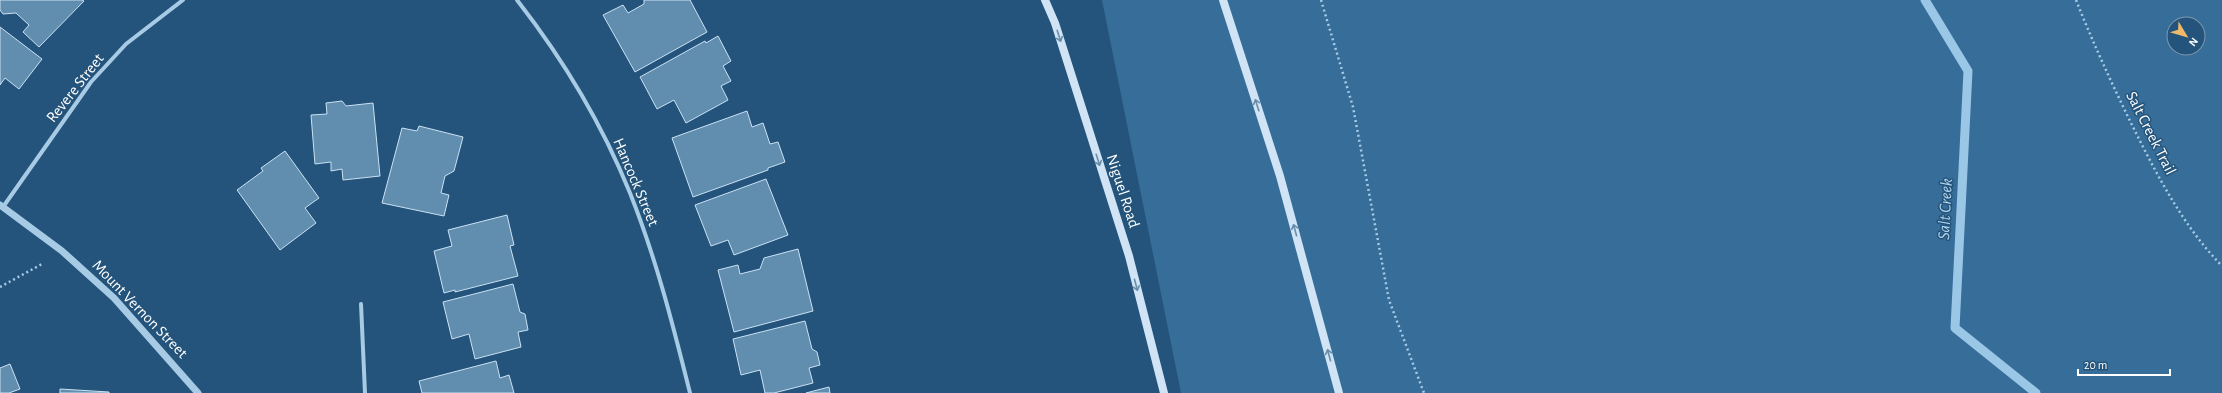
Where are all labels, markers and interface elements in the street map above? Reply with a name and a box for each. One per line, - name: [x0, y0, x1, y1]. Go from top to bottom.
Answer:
- north arrow: [2166, 16, 2206, 56]
- one-way arrow: [1056, 30, 1063, 43]
- text: N: [2187, 35, 2200, 48]
- street label: Revere Street: [43, 51, 107, 125]
- street label: Salt Creek Trail: [2123, 89, 2179, 177]
- one-way arrow: [1253, 99, 1260, 112]
- street label: Hancock Street: [610, 136, 662, 228]
- street label: Niguel Road: [1104, 152, 1142, 230]
- one-way arrow: [1095, 154, 1103, 166]
- water label: Salt Creek: [1935, 178, 1955, 240]
- one-way arrow: [1290, 224, 1298, 237]
- street label: Mount Vernon Street: [89, 257, 191, 361]
- one-way arrow: [1133, 278, 1140, 291]
- one-way arrow: [1324, 349, 1332, 362]
- scale bar: [2078, 351, 2170, 377]
- text: 20 m: [2084, 359, 2107, 371]

